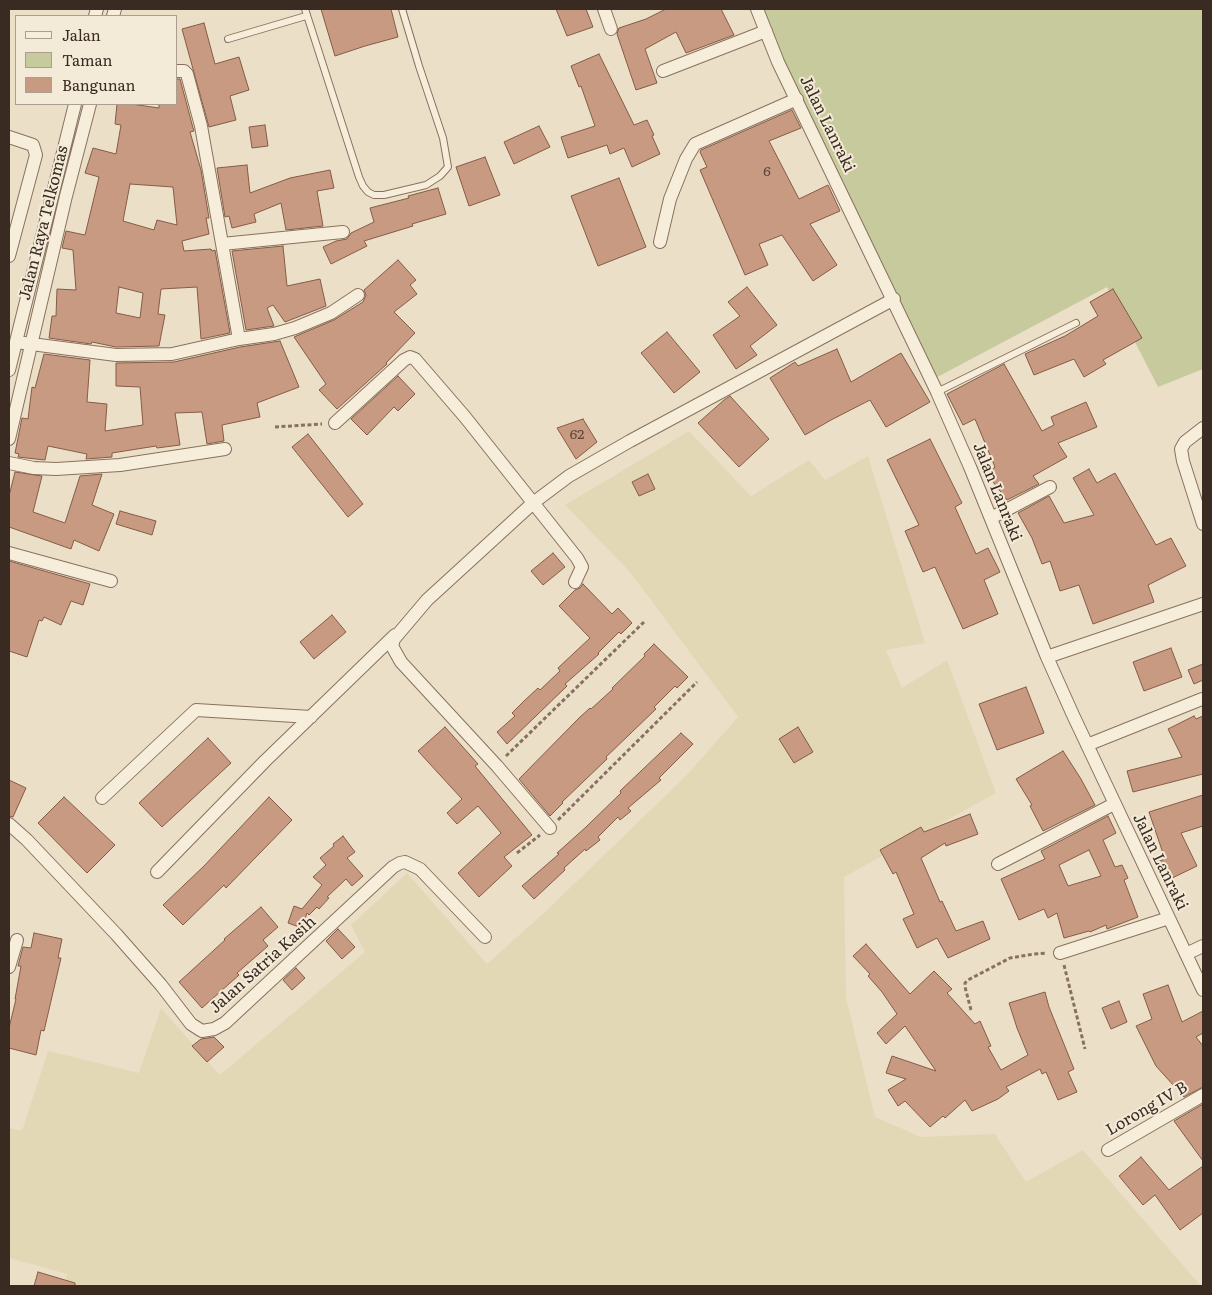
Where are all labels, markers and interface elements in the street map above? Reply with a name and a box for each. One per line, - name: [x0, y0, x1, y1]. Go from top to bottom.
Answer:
- legend: [15, 15, 178, 105]
- text: Jalan: [62, 23, 101, 46]
- text: Taman: [62, 48, 112, 71]
- text: Bangunan: [62, 73, 135, 96]
- street label: Jalan Lanraki: [795, 73, 859, 175]
- street label: Jalan Raya Telkomas: [16, 144, 72, 302]
- house number: 6: [763, 164, 771, 180]
- house number: 62: [570, 427, 584, 443]
- street label: Jalan Lanraki: [968, 440, 1026, 544]
- street label: Jalan Lanraki: [1128, 811, 1192, 913]
- street label: Jalan Satria Kasih: [206, 912, 320, 1018]
- street label: Lorong IV B: [1103, 1078, 1191, 1140]

